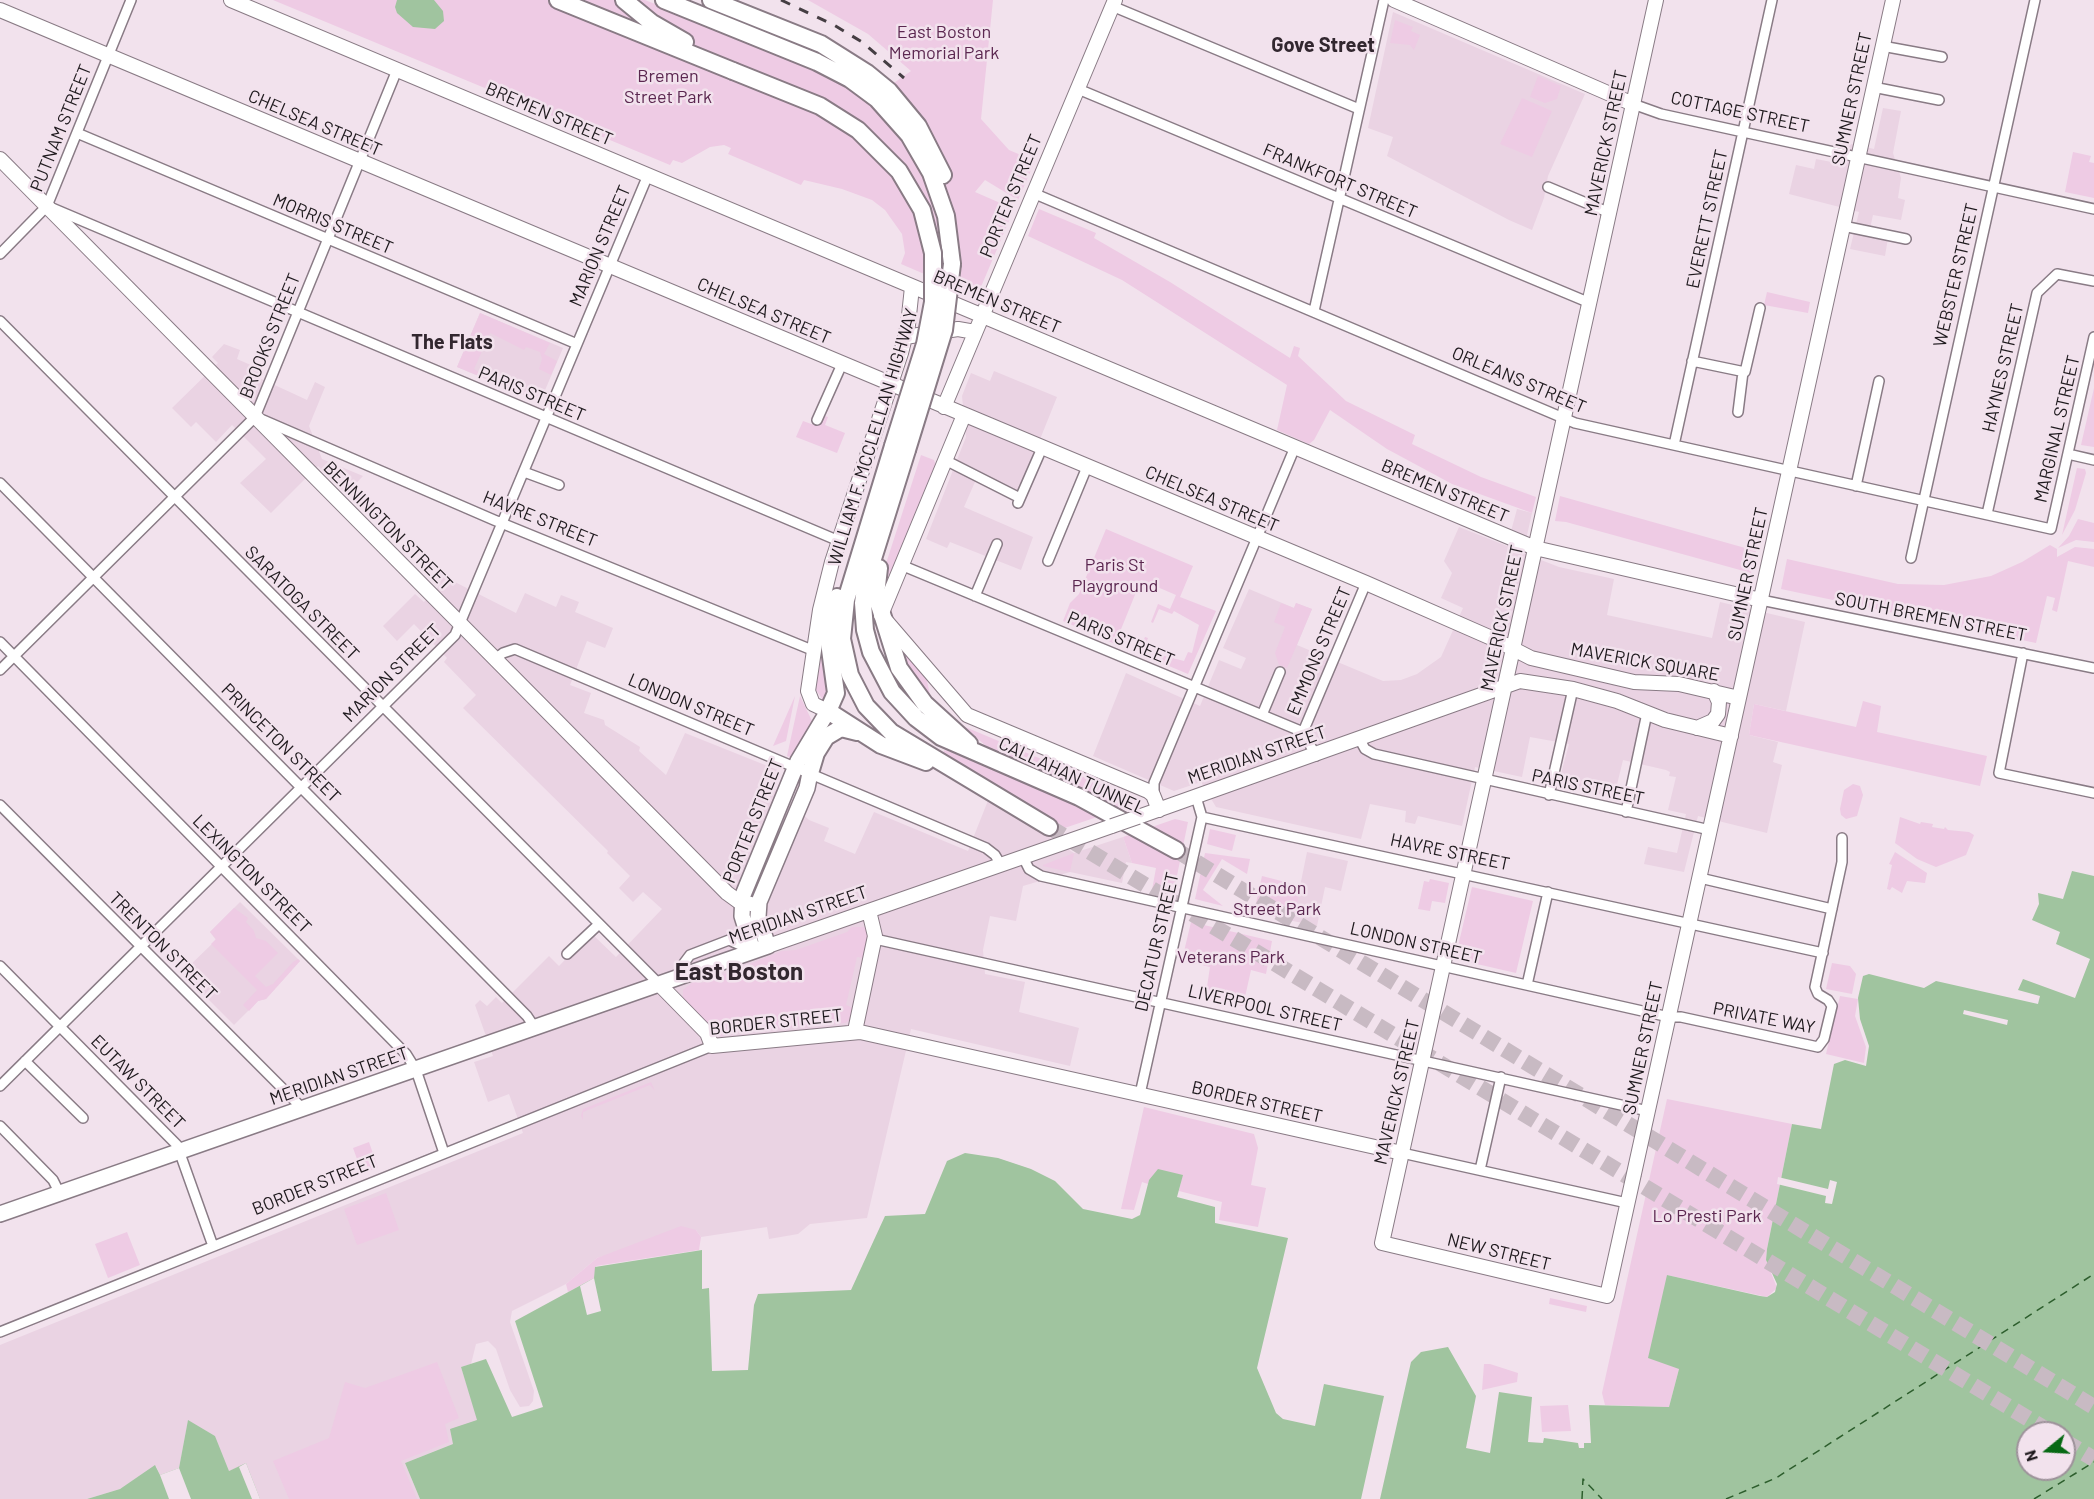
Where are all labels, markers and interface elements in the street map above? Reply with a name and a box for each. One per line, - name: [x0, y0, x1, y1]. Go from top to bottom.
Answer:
- park label: East Boston Memorial Park: [889, 21, 999, 63]
- street label: SUMNER STREET: [1827, 30, 1877, 168]
- district label: Gove Street: [1271, 33, 1375, 57]
- street label: PUTNAM STREET: [26, 61, 96, 195]
- park label: Bremen Street Park: [624, 65, 712, 107]
- street label: MAVERICK STREET: [1580, 68, 1632, 218]
- street label: BREMEN STREET: [482, 77, 616, 151]
- street label: CHELSEA STREET: [245, 85, 385, 161]
- street label: COTTAGE STREET: [1669, 87, 1811, 137]
- street label: PORTER STREET: [975, 131, 1047, 261]
- street label: FRANKFORT STREET: [1260, 139, 1420, 223]
- street label: EVERETT STREET: [1682, 147, 1732, 291]
- street label: MARION STREET: [565, 182, 635, 310]
- street label: MORRIS STREET: [270, 189, 396, 259]
- street label: WEBSTER STREET: [1929, 201, 1983, 349]
- street label: BREMEN STREET: [930, 265, 1064, 339]
- street label: BROOKS STREET: [235, 270, 305, 402]
- street label: CHELSEA STREET: [694, 273, 834, 349]
- street label: HAYNES STREET: [1978, 301, 2028, 435]
- street label: WILLIAM F. MCCLELLAN HIGHWAY: [824, 306, 922, 568]
- district label: The Flats: [411, 330, 493, 354]
- street label: ORLEANS STREET: [1449, 342, 1589, 418]
- street label: MARGINAL STREET: [2030, 353, 2084, 505]
- street label: PARIS STREET: [475, 362, 589, 426]
- street label: BREMEN STREET: [1378, 454, 1512, 528]
- street label: BENNINGTON STREET: [319, 457, 457, 595]
- street label: CHELSEA STREET: [1142, 461, 1282, 537]
- street label: HAVRE STREET: [480, 486, 600, 552]
- street label: SUMNER STREET: [1723, 505, 1773, 643]
- street label: SARATOGA STREET: [240, 541, 364, 665]
- street label: MAVERICK STREET: [1476, 543, 1528, 693]
- park label: Paris St Playground: [1072, 554, 1158, 596]
- street label: EMMONS STREET: [1282, 583, 1356, 719]
- street label: SOUTH BREMEN STREET: [1833, 588, 2029, 646]
- street label: PARIS STREET: [1064, 607, 1178, 671]
- street label: MARION STREET: [338, 619, 446, 727]
- street label: MAVERICK SQUARE: [1569, 638, 1721, 686]
- street label: LONDON STREET: [625, 669, 757, 741]
- street label: PRINCETON STREET: [217, 679, 345, 807]
- street label: MERIDIAN STREET: [1185, 721, 1329, 789]
- street label: CALLAHAN TUNNEL: [995, 733, 1149, 819]
- street label: PORTER STREET: [718, 756, 788, 886]
- street label: PARIS STREET: [1530, 765, 1646, 809]
- street label: LEXINGTON STREET: [188, 810, 316, 938]
- street label: HAVRE STREET: [1388, 829, 1512, 875]
- street label: DECATUR STREET: [1130, 870, 1184, 1014]
- park label: London Street Park: [1233, 877, 1321, 920]
- street label: MERIDIAN STREET: [726, 881, 870, 949]
- street label: TRENTON STREET: [104, 887, 222, 1005]
- street label: LONDON STREET: [1348, 917, 1484, 969]
- park label: Veterans Park: [1177, 946, 1285, 968]
- district label: East Boston: [675, 958, 803, 986]
- street label: SUMNER STREET: [1618, 979, 1668, 1117]
- street label: LIVERPOOL STREET: [1186, 980, 1344, 1036]
- street label: PRIVATE WAY: [1711, 998, 1817, 1038]
- street label: BORDER STREET: [708, 1004, 844, 1040]
- street label: MAVERICK STREET: [1370, 1017, 1424, 1167]
- street label: EUTAW STREET: [86, 1030, 190, 1134]
- street label: MERIDIAN STREET: [267, 1042, 411, 1110]
- street label: BORDER STREET: [1190, 1076, 1324, 1128]
- street label: BORDER STREET: [249, 1150, 381, 1220]
- park label: Lo Presti Park: [1653, 1205, 1761, 1227]
- street label: NEW STREET: [1445, 1229, 1553, 1275]
- north arrow: [2016, 1421, 2076, 1481]
- text: N: [2020, 1448, 2041, 1464]

